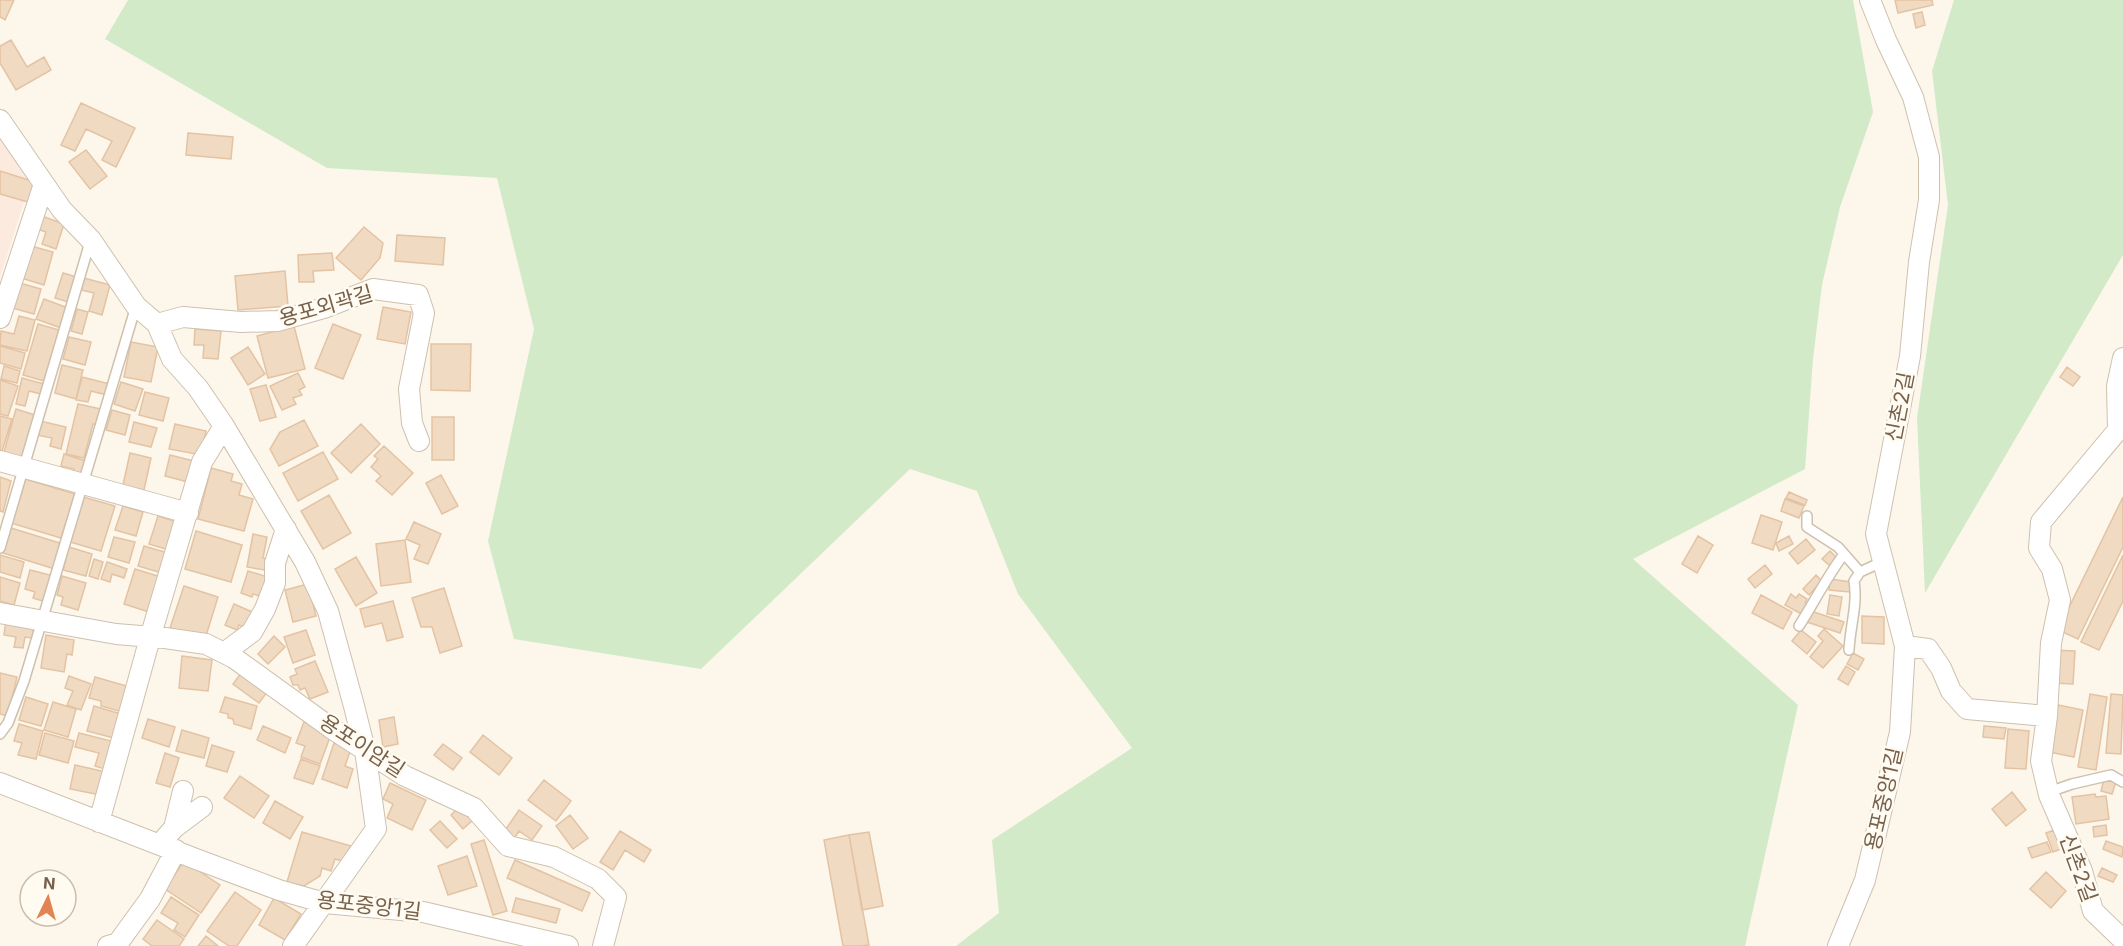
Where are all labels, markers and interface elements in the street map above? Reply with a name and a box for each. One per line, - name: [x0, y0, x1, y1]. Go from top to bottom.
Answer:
- street label: 용포외곽길: [276, 280, 376, 331]
- street label: 신촌2길: [1880, 370, 1919, 444]
- street label: 용포이암길: [315, 709, 410, 782]
- street label: 용포중앙1길: [1860, 745, 1908, 853]
- street label: 신촌2길: [2055, 830, 2102, 905]
- north arrow: [18, 868, 78, 928]
- text: N: [42, 873, 56, 894]
- street label: 용포중앙1길: [315, 887, 423, 924]

